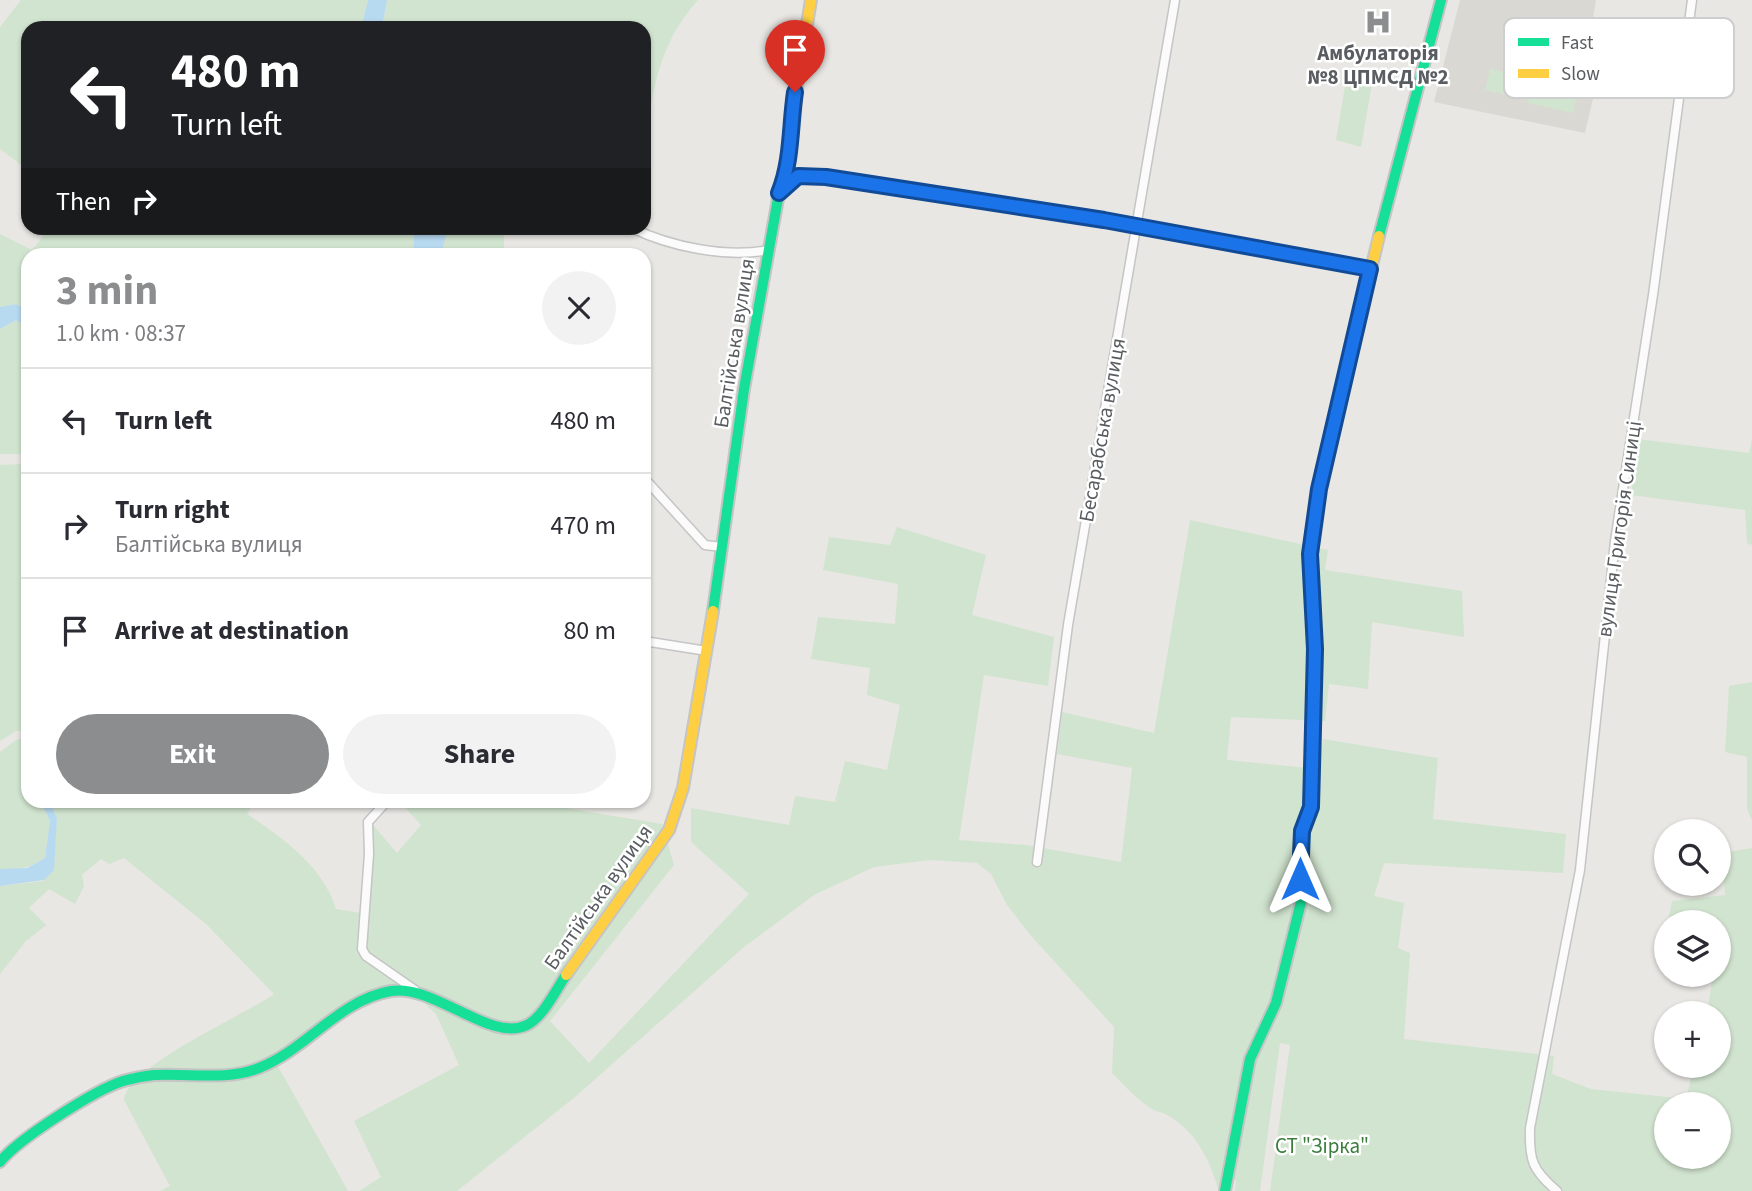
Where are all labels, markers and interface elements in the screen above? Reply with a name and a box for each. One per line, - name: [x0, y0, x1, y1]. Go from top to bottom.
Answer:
- hospital icon: Амбулаторія №8 ЦПМСД №2: [1363, 7, 1393, 37]
- legend: [1504, 18, 1734, 98]
- pin: [765, 20, 825, 92]
- text: Fast: [1561, 30, 1594, 57]
- icon: arrive: [776, 31, 814, 69]
- text: 480 m: [171, 37, 300, 107]
- place label: Амбулаторія №8 ЦПМСД №2: [1307, 38, 1449, 92]
- icon: left: [56, 49, 147, 140]
- text: Slow: [1561, 61, 1600, 88]
- text: Turn left: [171, 102, 282, 148]
- icon: right: [125, 182, 163, 220]
- text: Then: [56, 183, 111, 220]
- street label: Балтійська вулиця: [706, 256, 762, 430]
- text: 3 min: [56, 261, 158, 321]
- button: close: [542, 271, 616, 345]
- text: 1.0 km · 08:37: [56, 317, 186, 350]
- street label: Бесарабська вулиця: [1071, 336, 1133, 524]
- icon: left: [56, 402, 94, 440]
- text: Turn left: [115, 402, 212, 439]
- text: 480 m: [550, 402, 616, 439]
- street label: вулиця Григорія Синиці: [1589, 419, 1649, 639]
- text: Turn right: [115, 491, 230, 528]
- icon: right: [56, 507, 94, 545]
- text: 470 m: [550, 507, 616, 544]
- text: Балтійська вулиця: [115, 528, 303, 561]
- icon: arrive: [56, 612, 94, 650]
- text: Arrive at destination: [115, 612, 349, 649]
- text: 80 m: [563, 612, 616, 649]
- button: Exit: [56, 714, 329, 794]
- button: Share: [343, 714, 616, 794]
- street label: Балтійська вулиця: [537, 818, 659, 976]
- map controls: [1654, 819, 1731, 1169]
- button: search: [1654, 819, 1731, 896]
- position arrow: [1263, 842, 1337, 916]
- button: layers: [1654, 910, 1731, 987]
- button: +: [1654, 1001, 1731, 1078]
- button: −: [1654, 1092, 1731, 1169]
- park label: СТ "Зірка": [1275, 1131, 1369, 1161]

